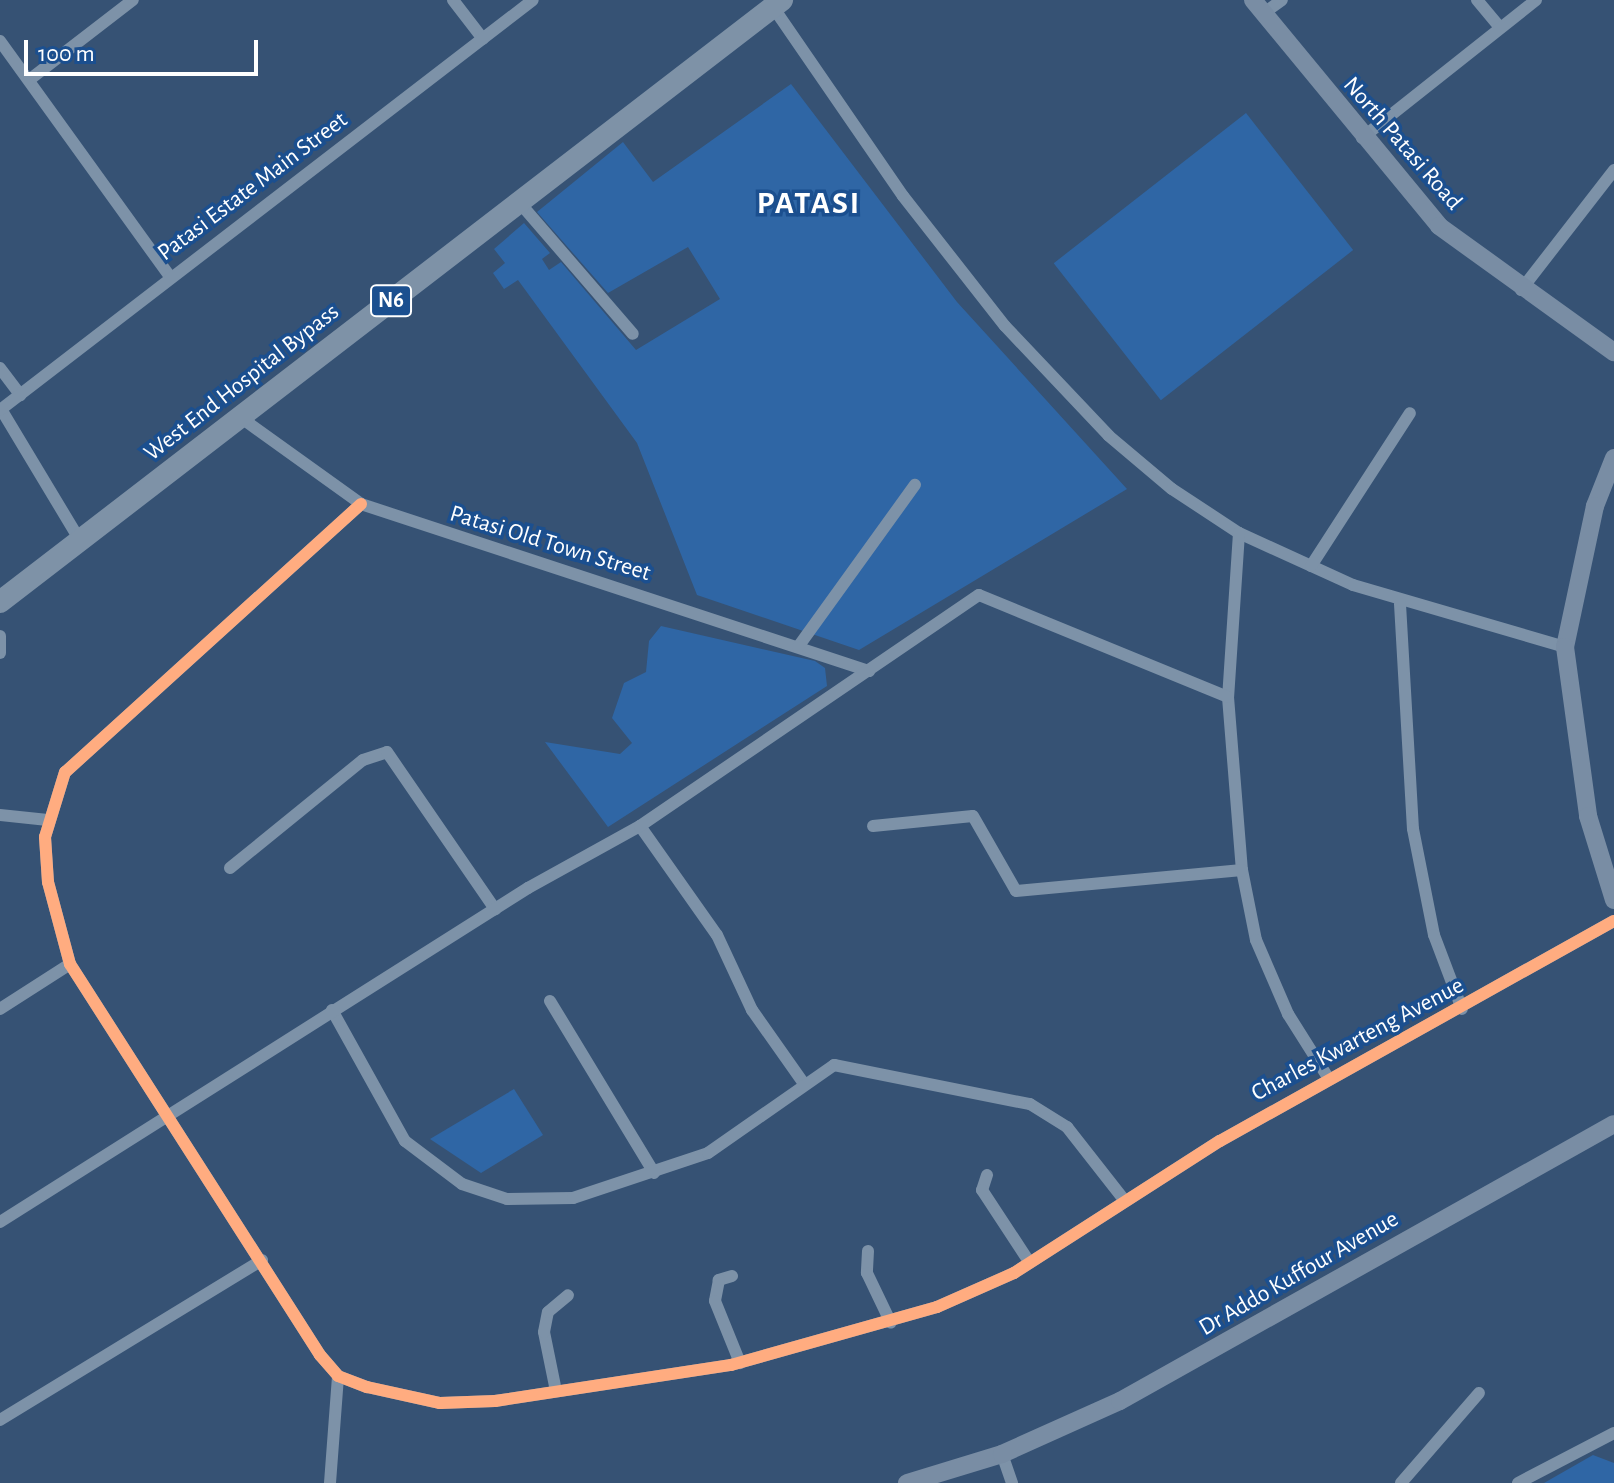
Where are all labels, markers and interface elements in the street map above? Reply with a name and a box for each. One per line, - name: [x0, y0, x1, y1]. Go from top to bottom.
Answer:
- scale bar: [28, 24, 262, 74]
- text: 100 m: [38, 42, 95, 66]
- street label: North Patasi Road: [1336, 71, 1468, 217]
- street label: Patasi Estate Main Street: [152, 106, 354, 268]
- district label: PATASI: [757, 184, 861, 222]
- road number: N6: [369, 283, 413, 319]
- street label: West End Hospital Bypass: [139, 298, 345, 468]
- street label: Patasi Old Town Street: [446, 500, 654, 588]
- street label: Charles Kwarteng Avenue: [1247, 972, 1469, 1108]
- street label: Dr Addo Kuffour Avenue: [1194, 1205, 1404, 1343]

